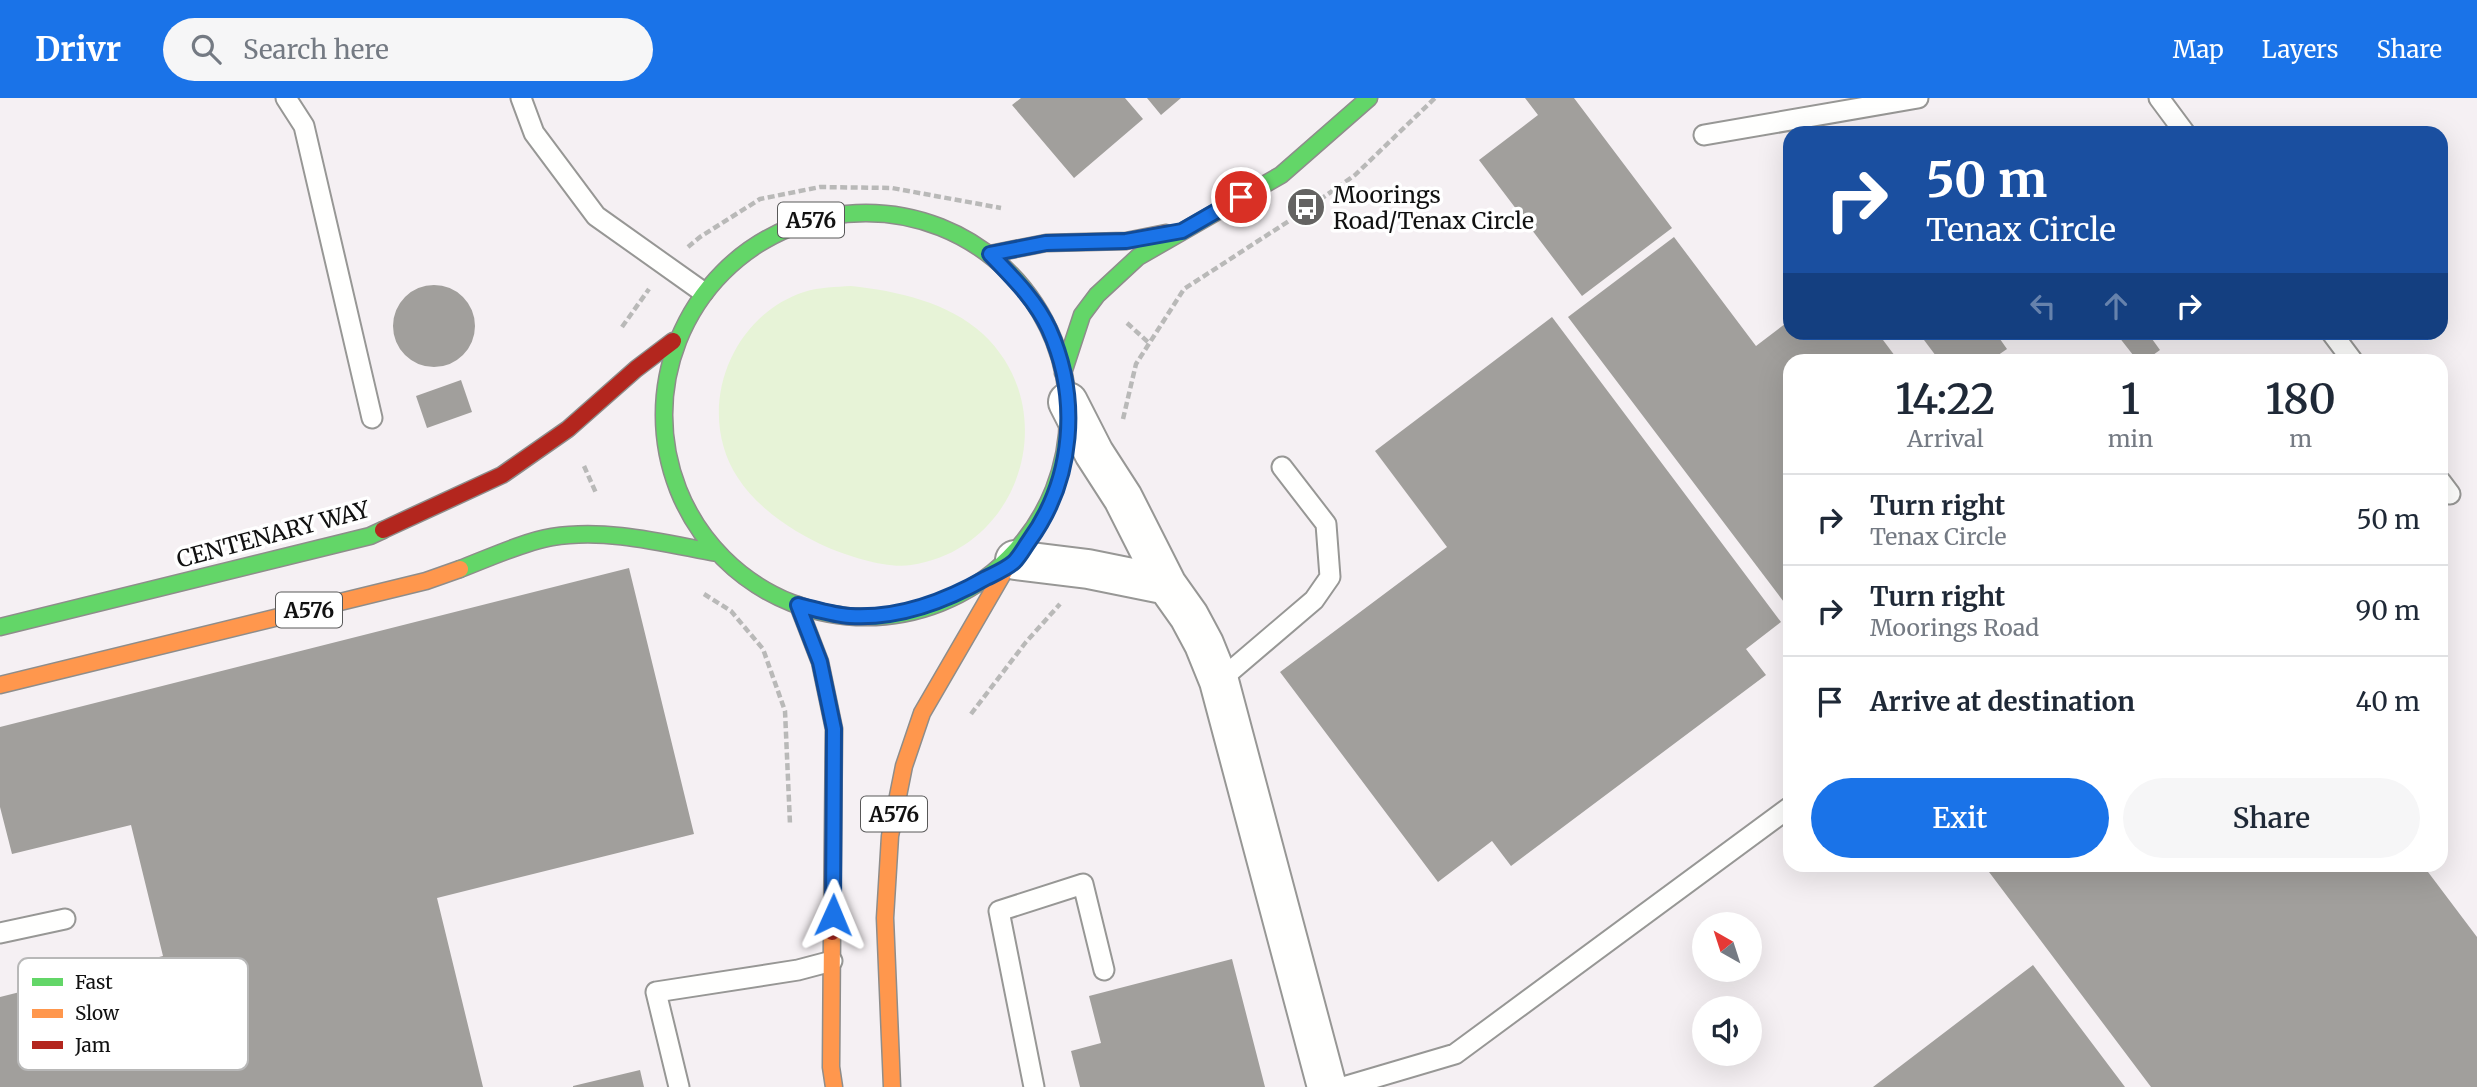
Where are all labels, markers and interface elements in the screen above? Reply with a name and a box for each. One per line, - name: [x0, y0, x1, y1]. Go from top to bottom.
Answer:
- search box: [163, 18, 653, 81]
- text: Drivr: [35, 29, 121, 70]
- icon: search: [187, 30, 225, 68]
- text: Search here: [243, 33, 389, 66]
- text: Map: [2173, 34, 2224, 65]
- text: Layers: [2262, 34, 2338, 65]
- text: Share: [2376, 34, 2442, 65]
- text: 50 m: [1926, 149, 2047, 210]
- icon: right: [1811, 154, 1902, 245]
- pin: [1211, 167, 1271, 227]
- icon: arrive: [1222, 178, 1260, 216]
- place label: Moorings Road/Tenax Circle: [1333, 180, 1534, 235]
- bus stop icon: Moorings Road/Tenax Circle: [1285, 186, 1327, 228]
- road number: A576: [778, 202, 844, 238]
- text: Tenax Circle: [1926, 210, 2116, 250]
- icon: left: [2024, 287, 2062, 325]
- icon: ahead: [2097, 287, 2135, 325]
- icon: right: [2170, 287, 2208, 325]
- text: 14:22: [1895, 373, 1995, 425]
- text: 1: [2121, 373, 2140, 425]
- text: 180: [2265, 373, 2336, 425]
- text: Arrival: [1907, 424, 1984, 453]
- text: min: [2108, 424, 2153, 453]
- text: m: [2289, 424, 2312, 453]
- text: Turn right: [1870, 489, 2005, 522]
- street label: CENTENARY WAY: [173, 494, 374, 574]
- icon: right: [1811, 501, 1849, 539]
- text: 50 m: [2356, 503, 2420, 536]
- text: Tenax Circle: [1870, 522, 2007, 551]
- text: Turn right: [1870, 580, 2005, 613]
- road number: A576: [276, 592, 342, 628]
- icon: right: [1811, 592, 1849, 630]
- text: 90 m: [2356, 594, 2420, 627]
- text: Moorings Road: [1870, 613, 2039, 642]
- icon: arrive: [1811, 683, 1849, 721]
- text: Arrive at destination: [1870, 685, 2135, 718]
- text: 40 m: [2356, 685, 2420, 718]
- button: Exit: [1811, 778, 2109, 858]
- button: Share: [2123, 778, 2420, 858]
- road number: A576: [861, 796, 927, 832]
- position arrow: [796, 878, 870, 952]
- north arrow: [1692, 912, 1762, 982]
- map controls: [1692, 912, 1762, 1066]
- legend: [18, 958, 248, 1070]
- text: Fast: [75, 970, 113, 994]
- button: sound: [1692, 996, 1762, 1066]
- text: Slow: [75, 1001, 120, 1025]
- text: Jam: [74, 1033, 111, 1057]

